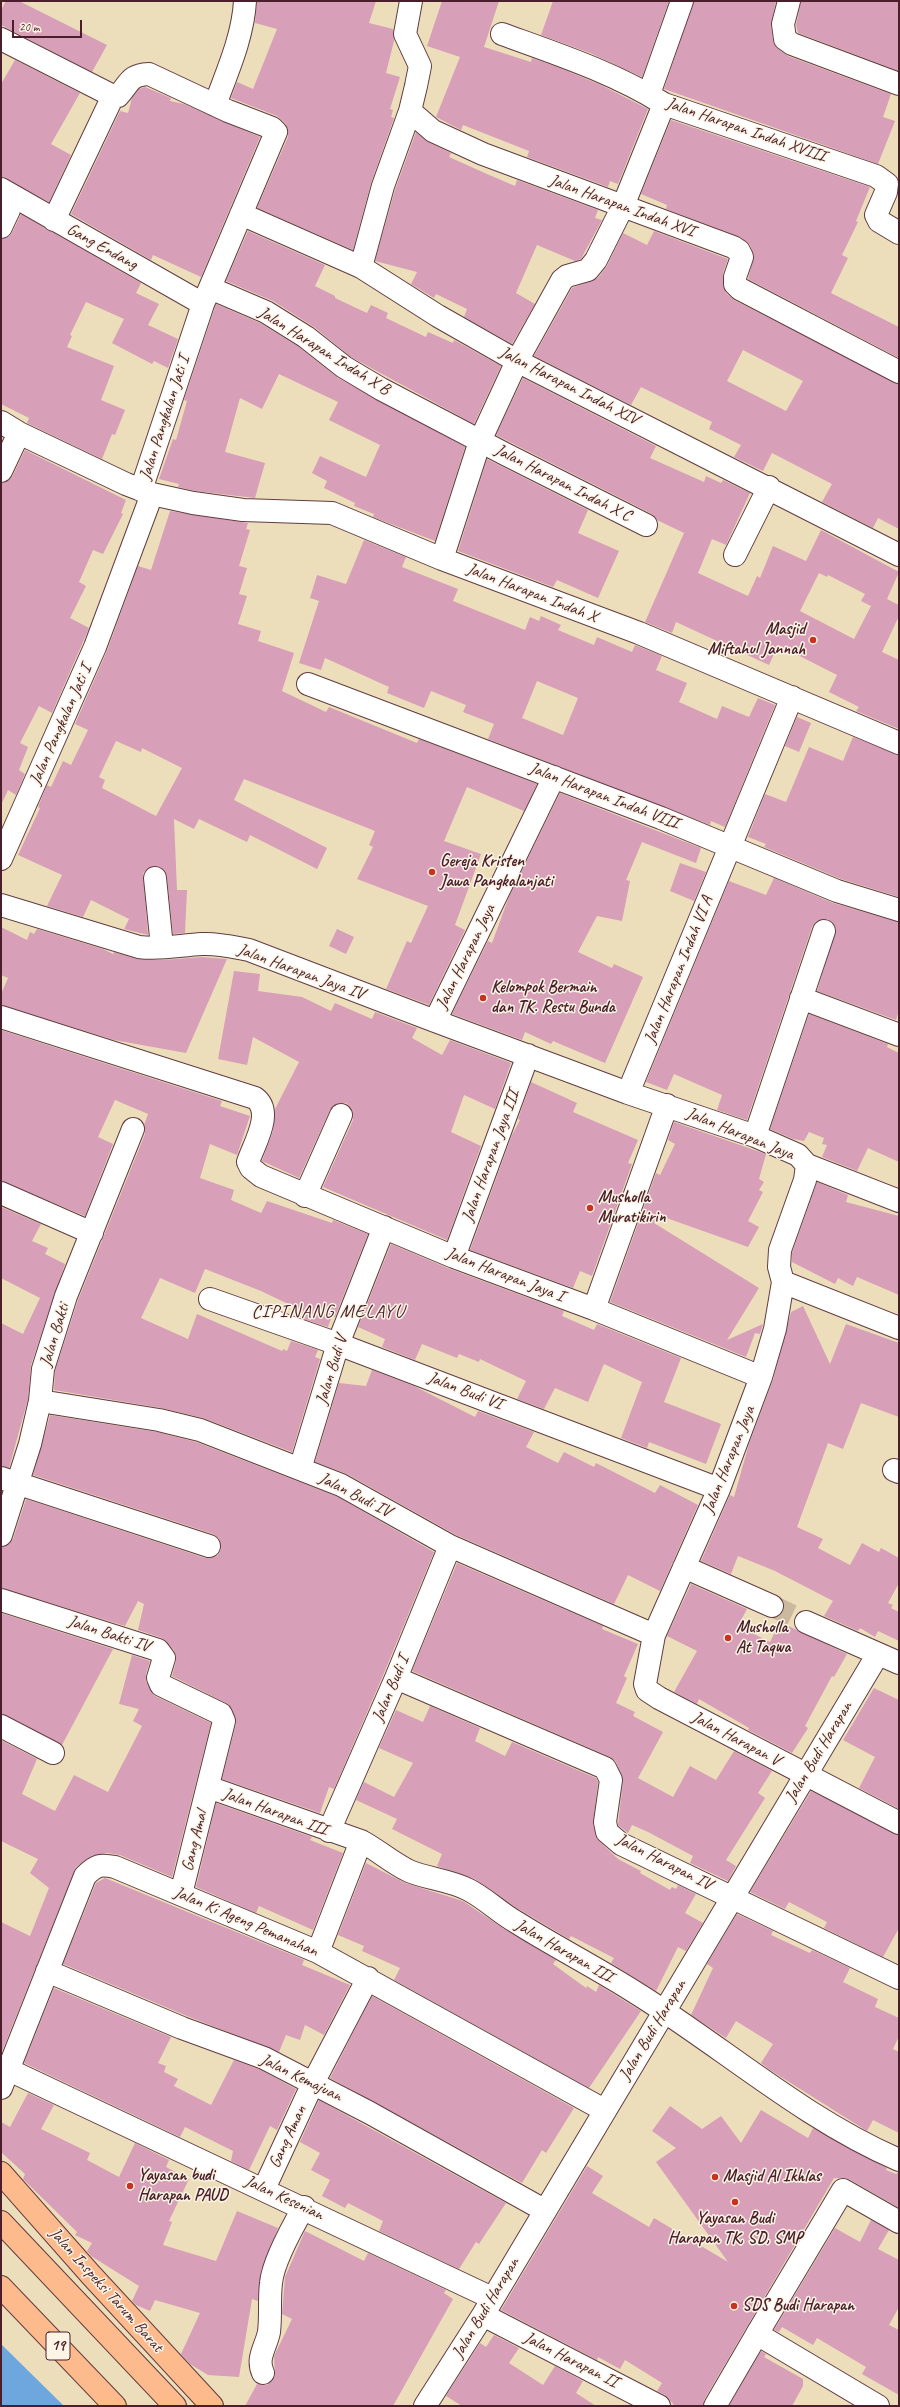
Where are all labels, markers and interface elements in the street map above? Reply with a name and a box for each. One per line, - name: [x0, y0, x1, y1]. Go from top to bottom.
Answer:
- scale bar: [14, 12, 84, 38]
- text: 20 m: [19, 19, 39, 35]
- street label: Jalan Harapan Indah XVIII: [664, 93, 828, 167]
- street label: Jalan Harapan Indah XVI: [546, 170, 698, 242]
- street label: Gang Endang: [63, 219, 141, 275]
- street label: Jalan Harapan Indah X B: [255, 302, 393, 400]
- street label: Jalan Harapan Indah XIV: [496, 342, 642, 430]
- street label: Jalan Pangkalan Jati I: [135, 353, 195, 483]
- street label: Jalan Harapan Indah X C: [491, 440, 635, 526]
- street label: Jalan Harapan Indah X: [464, 559, 600, 627]
- place label: Masjid Miftahul Jannah: [708, 620, 805, 660]
- marker: Masjid Miftahul Jannah: [808, 635, 818, 645]
- street label: Jalan Pangkalan Jati I: [25, 662, 97, 788]
- street label: Jalan Harapan Indah VIII: [526, 758, 682, 834]
- place label: Gereja Kristen Jawa Pangkalanjati: [440, 852, 553, 892]
- marker: Gereja Kristen Jawa Pangkalanjati: [427, 867, 437, 877]
- street label: Jalan Harapan Indah VI A: [640, 893, 718, 1047]
- street label: Jalan Harapan Jaya: [432, 901, 500, 1013]
- street label: Jalan Harapan Jaya IV: [235, 940, 367, 1004]
- place label: Kelompok Bermain dan TK. Restu Bunda: [491, 978, 615, 1018]
- marker: Kelompok Bermain dan TK. Restu Bunda: [478, 993, 488, 1003]
- street label: Jalan Harapan Jaya III: [458, 1087, 524, 1225]
- street label: Jalan Harapan Jaya: [683, 1103, 797, 1165]
- place label: Musholla Muratikirin: [598, 1188, 666, 1228]
- marker: Musholla Muratikirin: [585, 1203, 595, 1213]
- street label: Jalan Harapan Jaya I: [443, 1243, 567, 1307]
- street label: Jalan Bakti: [36, 1301, 74, 1369]
- district label: CIPINANG MELAYU: [252, 1301, 404, 1323]
- street label: Jalan Budi V: [312, 1333, 352, 1407]
- street label: Jalan Budi VI: [425, 1367, 505, 1415]
- street label: Jalan Harapan Jaya: [698, 1403, 760, 1517]
- street label: Jalan Budi IV: [315, 1468, 395, 1522]
- street label: Jalan Bakti IV: [65, 1611, 153, 1657]
- place label: Musholla At Taqwa: [736, 1618, 790, 1658]
- marker: Musholla At Taqwa: [723, 1633, 733, 1643]
- street label: Jalan Budi I: [368, 1653, 414, 1725]
- street label: Jalan Budi Harapan: [781, 1698, 857, 1806]
- street label: Jalan Harapan V: [688, 1707, 784, 1771]
- street label: Jalan Harapan III: [220, 1784, 330, 1840]
- street label: Gang Amal: [178, 1809, 212, 1873]
- street label: Jalan Harapan IV: [613, 1829, 715, 1895]
- street label: Jalan Ki Ageng Pemanahan: [171, 1882, 321, 1962]
- street label: Jalan Harapan III: [511, 1915, 617, 1987]
- street label: Jalan Budi Harapan: [615, 1976, 691, 2084]
- street label: Jalan Kemajuan: [257, 2049, 345, 2107]
- street label: Gang Aman: [265, 2102, 311, 2172]
- place label: Yayasan budi Harapan PAUD: [138, 2166, 228, 2206]
- place label: Masjid Al Ikhlas: [723, 2167, 821, 2187]
- street label: Jalan Kesenian: [241, 2171, 327, 2225]
- marker: Masjid Al Ikhlas: [710, 2172, 720, 2182]
- marker: Yayasan budi Harapan PAUD: [125, 2181, 135, 2191]
- marker: Yayasan Budi Harapan TK, SD, SMP: [730, 2197, 740, 2207]
- place label: Yayasan Budi Harapan TK, SD, SMP: [668, 2209, 802, 2249]
- street label: Jalan Inspeksi Tarum Barat: [45, 2223, 167, 2357]
- street label: Jalan Budi Harapan: [448, 2254, 524, 2362]
- place label: SDS Budi Harapan: [742, 2296, 854, 2316]
- marker: SDS Budi Harapan: [729, 2301, 739, 2311]
- street label: Jalan Harapan II: [521, 2328, 621, 2392]
- road number: 19: [46, 2332, 70, 2360]

